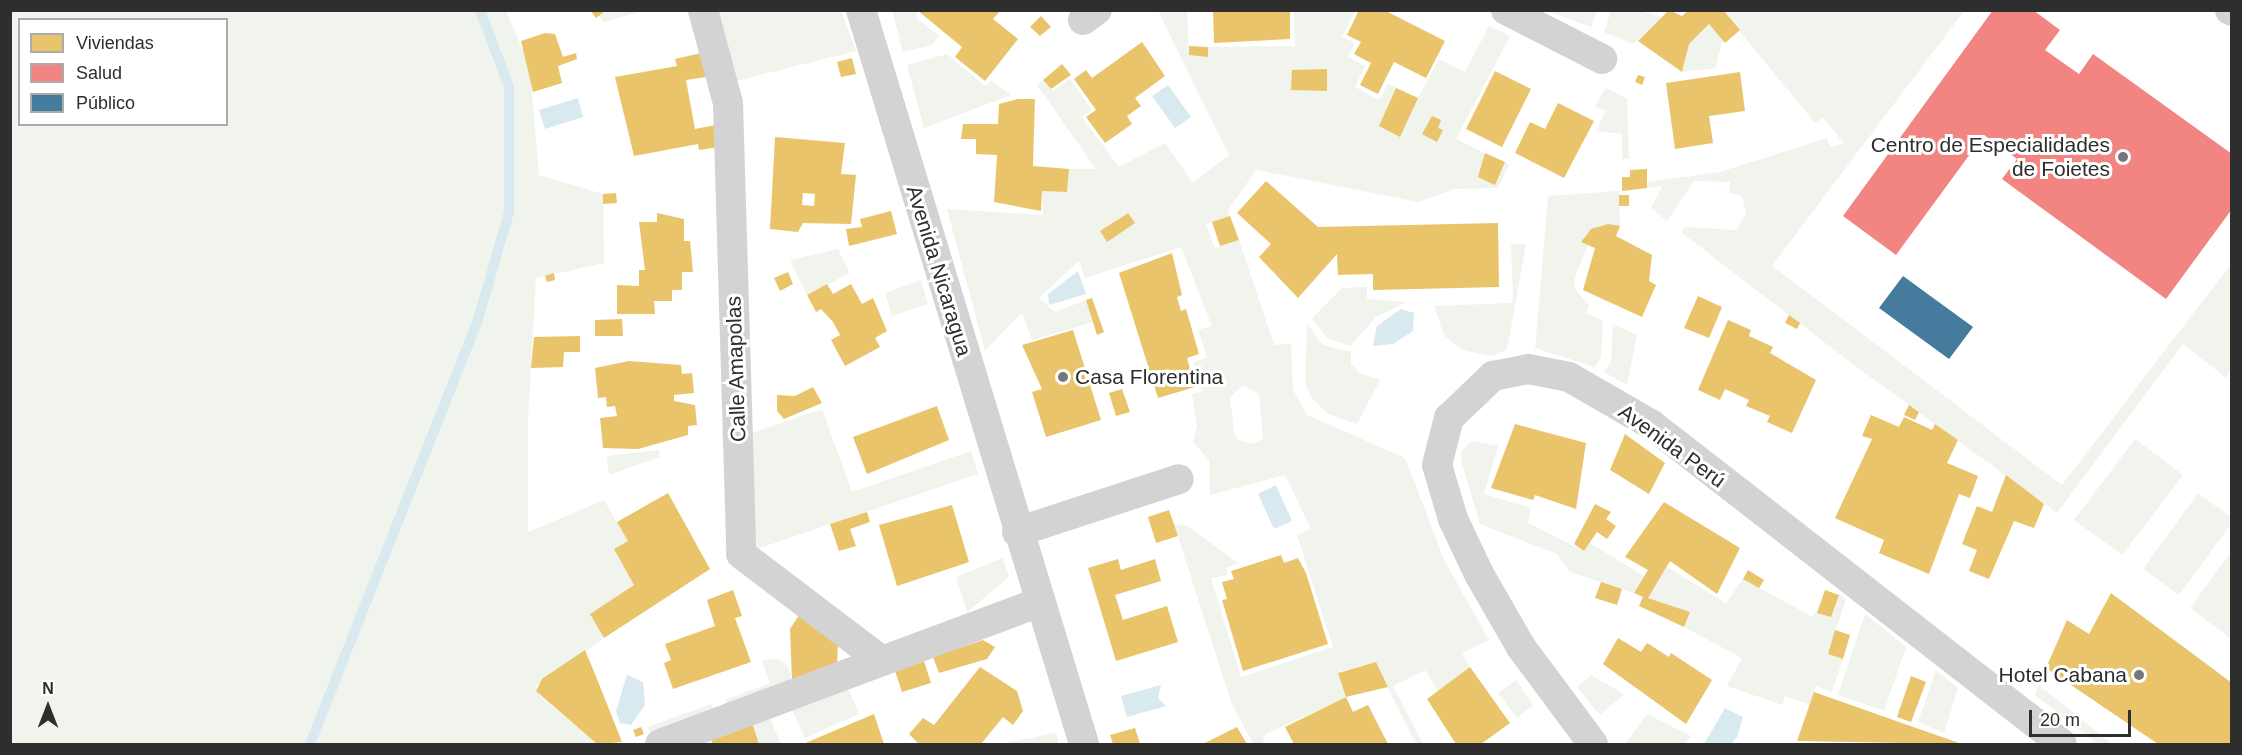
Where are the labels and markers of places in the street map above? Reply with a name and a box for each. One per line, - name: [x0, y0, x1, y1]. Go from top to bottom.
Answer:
- place label: Centro de Especialidades de Foietes: [1871, 132, 2110, 182]
- marker: Centro de Especialidades de Foietes: [2114, 148, 2132, 166]
- place label: Casa Florentina: [1075, 364, 1223, 390]
- marker: Casa Florentina: [1056, 370, 1070, 384]
- place label: Hotel Cabana: [1999, 662, 2127, 688]
- marker: Hotel Cabana: [2132, 668, 2146, 682]

